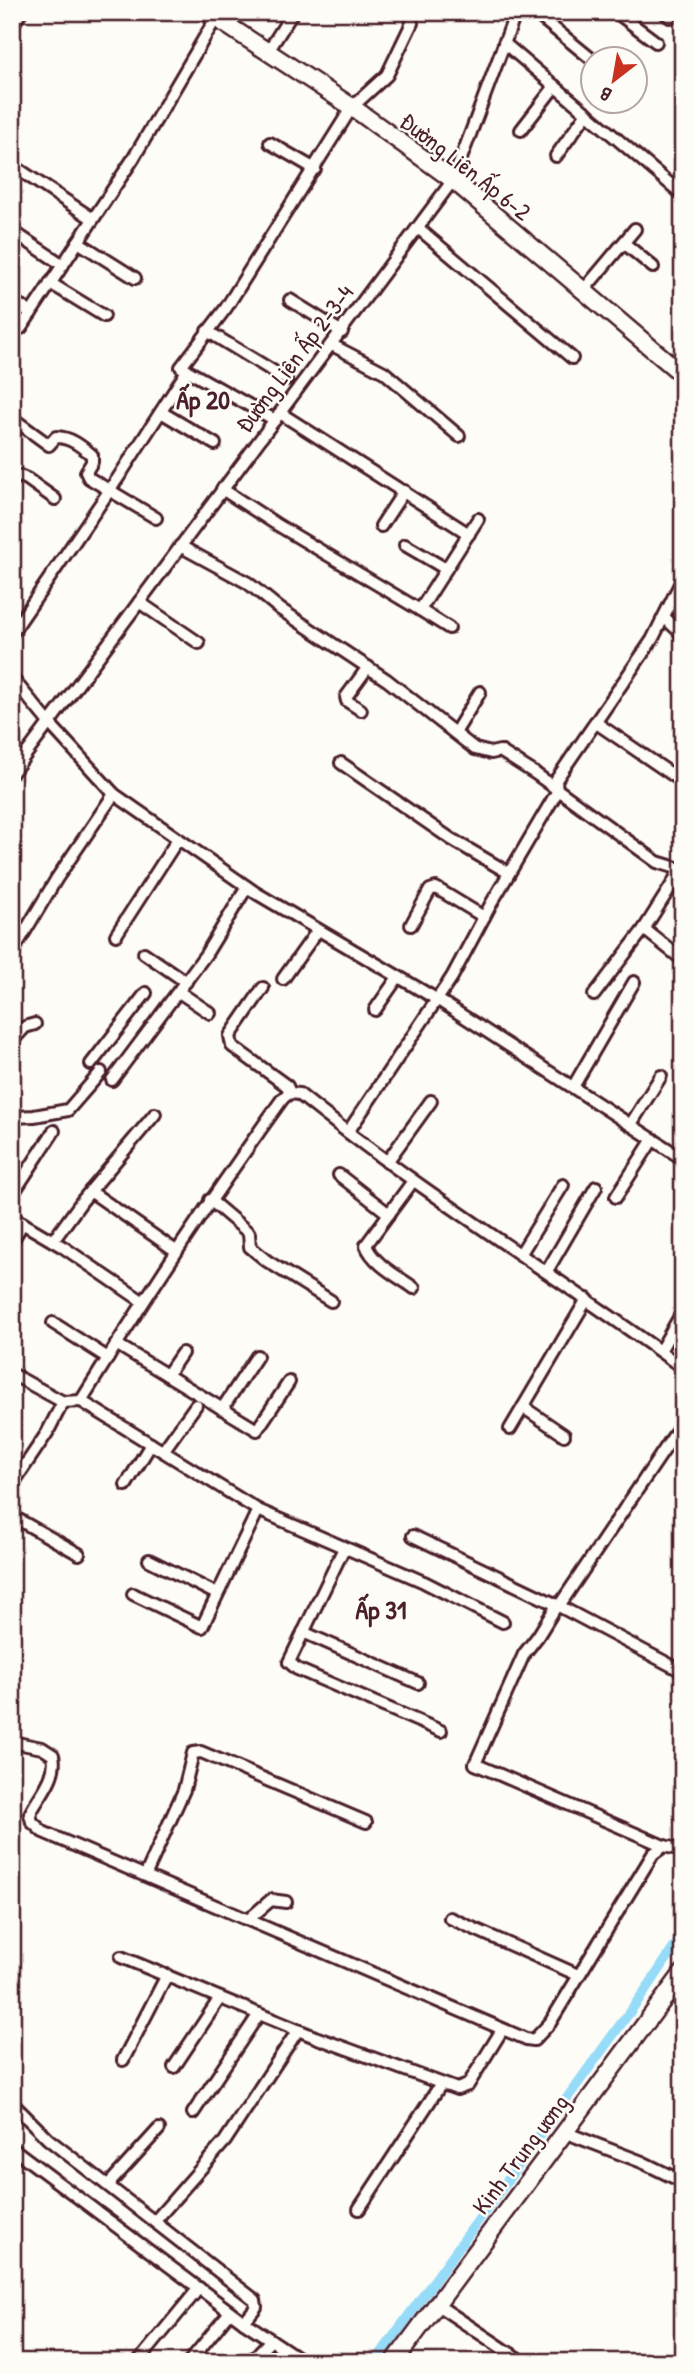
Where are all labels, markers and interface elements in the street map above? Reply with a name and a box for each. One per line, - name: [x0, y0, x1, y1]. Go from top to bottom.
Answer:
- north arrow: [580, 46, 650, 116]
- text: B: [594, 81, 616, 108]
- street label: Đường Liên Ấp 6-2: [394, 105, 538, 227]
- street label: Đường Liên Ấp 2-3-4: [228, 277, 360, 439]
- district label: Ấp 20: [176, 382, 230, 418]
- district label: Ấp 31: [356, 1592, 406, 1628]
- street label: Kinh Trung ương: [464, 2088, 576, 2220]

